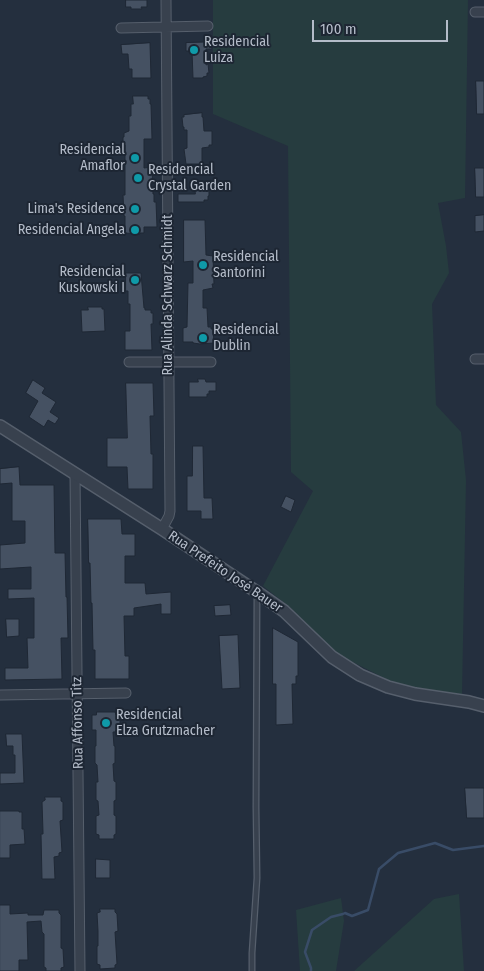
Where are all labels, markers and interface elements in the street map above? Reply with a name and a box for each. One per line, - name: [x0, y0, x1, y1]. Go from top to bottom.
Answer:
- scale bar: [314, 10, 450, 42]
- text: 100 m: [320, 20, 357, 38]
- place label: Residencial Luiza: [204, 34, 270, 66]
- marker: Residencial Luiza: [188, 44, 200, 56]
- place label: Residencial Amaflor: [59, 142, 125, 174]
- marker: Residencial Amaflor: [129, 152, 141, 164]
- place label: Residencial Crystal Garden: [148, 162, 231, 194]
- marker: Residencial Crystal Garden: [132, 172, 144, 184]
- place label: Lima's Residence: [28, 201, 125, 217]
- marker: Lima's Residence: [129, 203, 141, 215]
- street label: Rua Alinda Schwarz Schmidt: [160, 214, 176, 376]
- place label: Residencial Angela: [18, 222, 125, 238]
- marker: Residencial Angela: [129, 224, 141, 236]
- place label: Residencial Santorini: [213, 249, 279, 282]
- marker: Residencial Santorini: [197, 259, 209, 271]
- place label: Residencial Kuskowski I: [59, 264, 125, 296]
- marker: Residencial Kuskowski I: [129, 274, 141, 286]
- place label: Residencial Dublin: [213, 322, 279, 354]
- marker: Residencial Dublin: [197, 332, 209, 344]
- street label: Rua Prefeito José Bauer: [165, 528, 285, 616]
- street label: Rua Affonso Titz: [69, 677, 87, 769]
- place label: Residencial Elza Grutzmacher: [116, 707, 215, 740]
- marker: Residencial Elza Grutzmacher: [100, 717, 112, 729]

